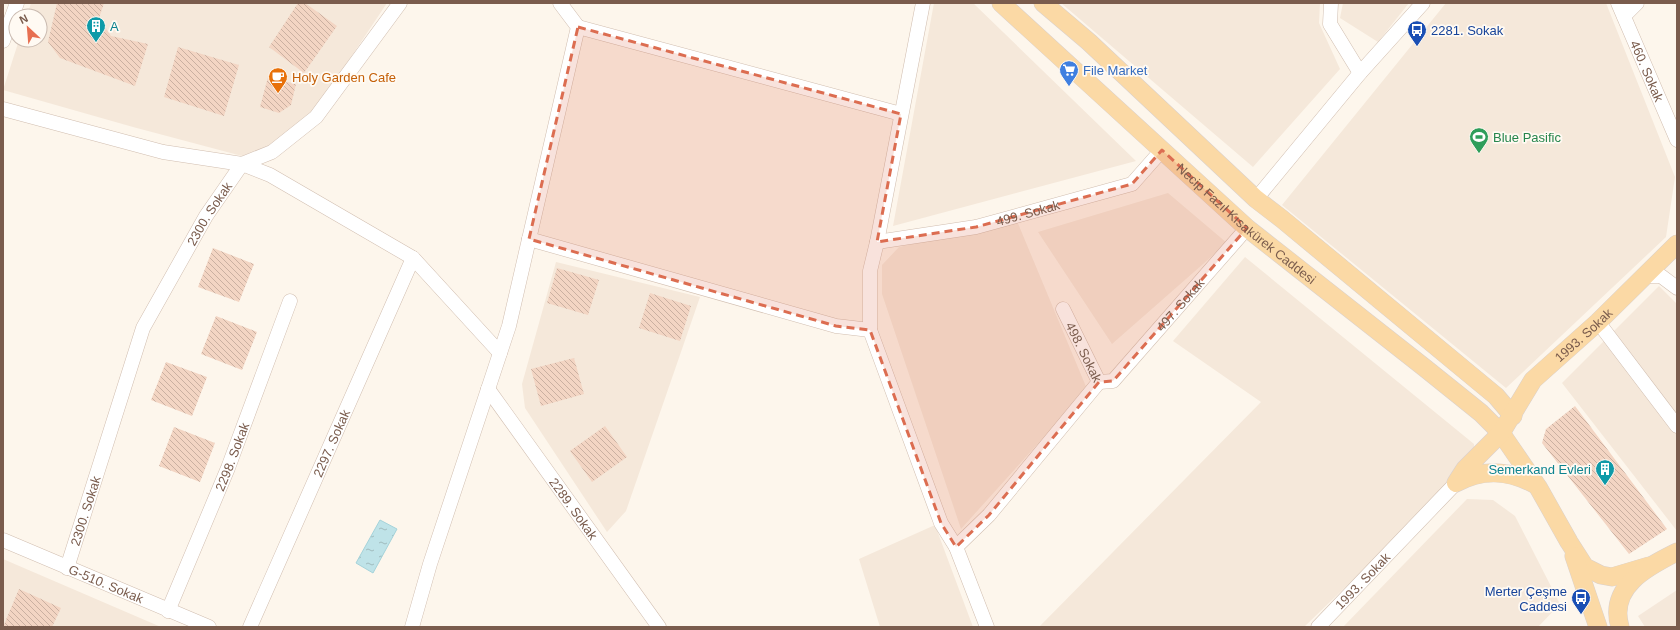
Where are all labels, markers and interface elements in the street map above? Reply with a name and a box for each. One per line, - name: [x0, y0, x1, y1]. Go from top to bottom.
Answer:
- north arrow: [8, 8, 48, 48]
- text: N: [17, 12, 30, 26]
- building icon: A: [85, 15, 107, 43]
- place label: A: [110, 19, 119, 34]
- bus stop icon: 2281. Sokak: [1406, 19, 1428, 47]
- place label: 2281. Sokak: [1431, 23, 1504, 38]
- street label: 460. Sokak: [1627, 38, 1667, 104]
- supermarket icon: File Market: [1058, 59, 1080, 87]
- place label: File Market: [1083, 63, 1148, 78]
- cafe icon: Holy Garden Cafe: [267, 66, 289, 94]
- place label: Holy Garden Cafe: [292, 70, 396, 85]
- sports icon: Blue Pasific: [1468, 126, 1490, 154]
- place label: Blue Pasific: [1493, 130, 1561, 145]
- street label: Necip Fazıl Kısakürek Caddesi: [1173, 161, 1319, 287]
- street label: 2300. Sokak: [184, 179, 236, 248]
- street label: 499. Sokak: [995, 197, 1062, 229]
- street label: 497. Sokak: [1153, 275, 1208, 334]
- street label: 1993. Sokak: [1552, 305, 1616, 365]
- street label: 498. Sokak: [1063, 320, 1105, 385]
- street label: 2297. Sokak: [310, 407, 353, 479]
- street label: 2298. Sokak: [212, 420, 252, 493]
- building icon: Semerkand Evleri: [1594, 458, 1616, 486]
- place label: Semerkand Evleri: [1488, 462, 1591, 477]
- street label: 2300. Sokak: [68, 474, 104, 548]
- street label: 2289. Sokak: [546, 475, 601, 543]
- street label: 1993. Sokak: [1332, 549, 1393, 612]
- street label: G-510. Sokak: [66, 562, 146, 607]
- place label: Merter Çeşme Caddesi: [1485, 584, 1567, 614]
- bus stop icon: Merter Çeşme Caddesi: [1570, 587, 1592, 615]

